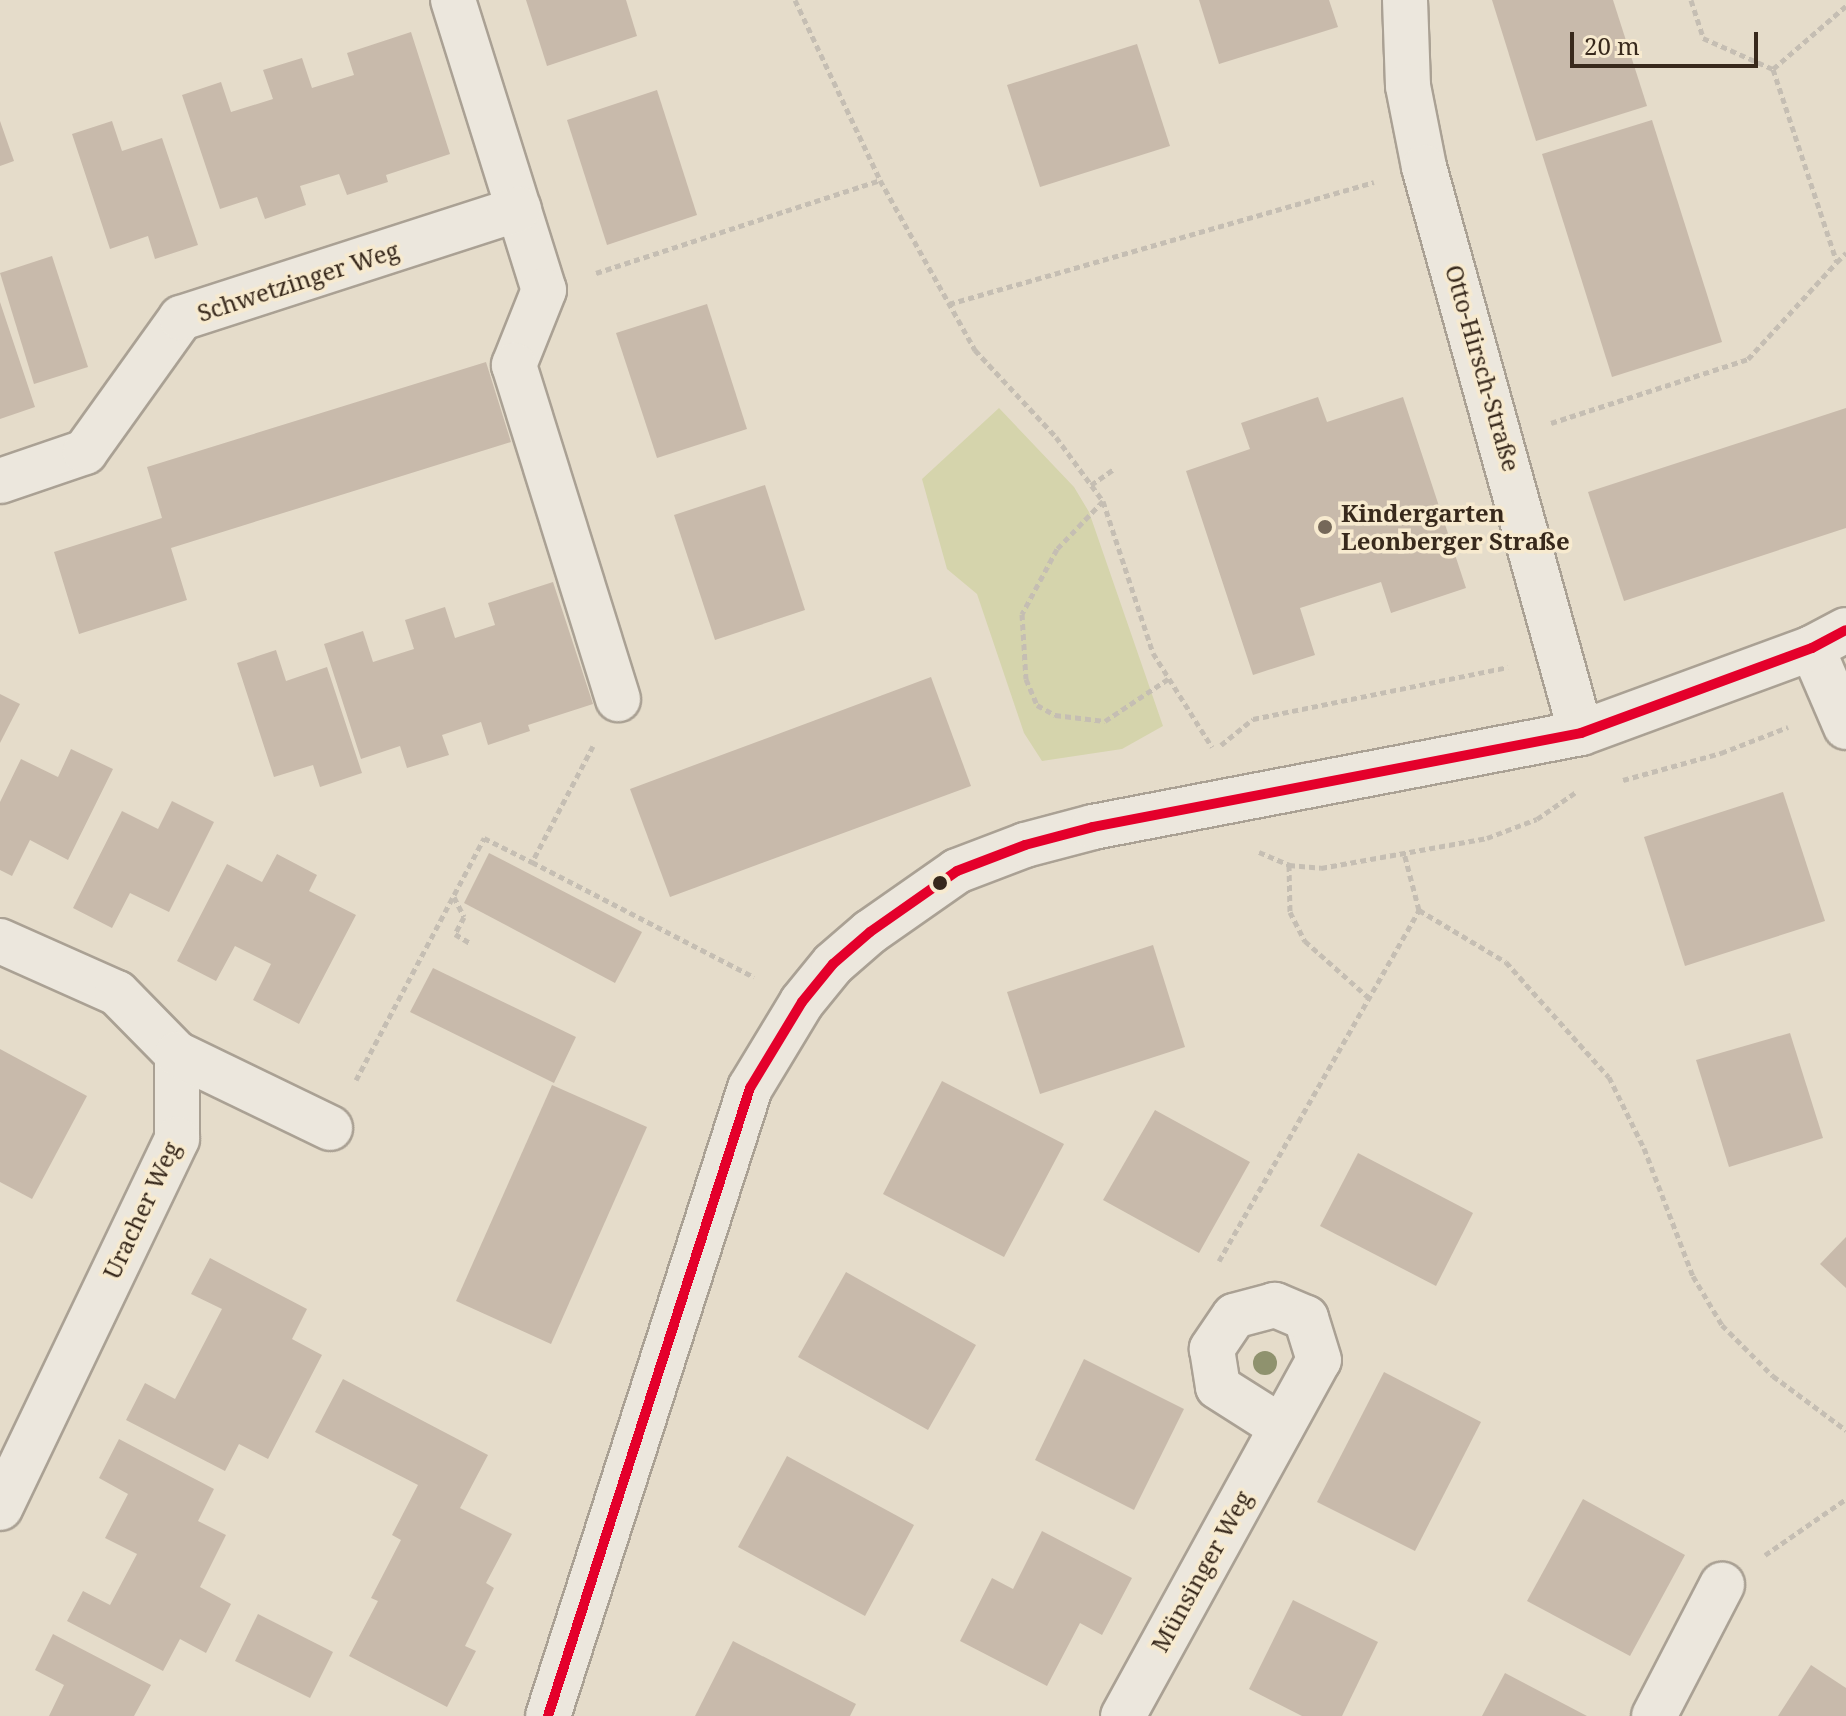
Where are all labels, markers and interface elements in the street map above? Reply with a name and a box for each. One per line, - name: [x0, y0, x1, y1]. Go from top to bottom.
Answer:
- scale bar: [1574, 16, 1762, 66]
- text: 20 m: [1584, 29, 1640, 62]
- street label: Schwetzinger Weg: [194, 235, 402, 327]
- street label: Otto-Hirsch-Straße: [1440, 261, 1526, 475]
- place label: Kindergarten Leonberger Straße: [1341, 499, 1570, 555]
- marker: Kindergarten Leonberger Straße: [1316, 518, 1334, 536]
- unlabelled marker: [932, 875, 948, 891]
- street label: Uracher Weg: [97, 1137, 185, 1283]
- street label: Münsinger Weg: [1145, 1485, 1257, 1657]

